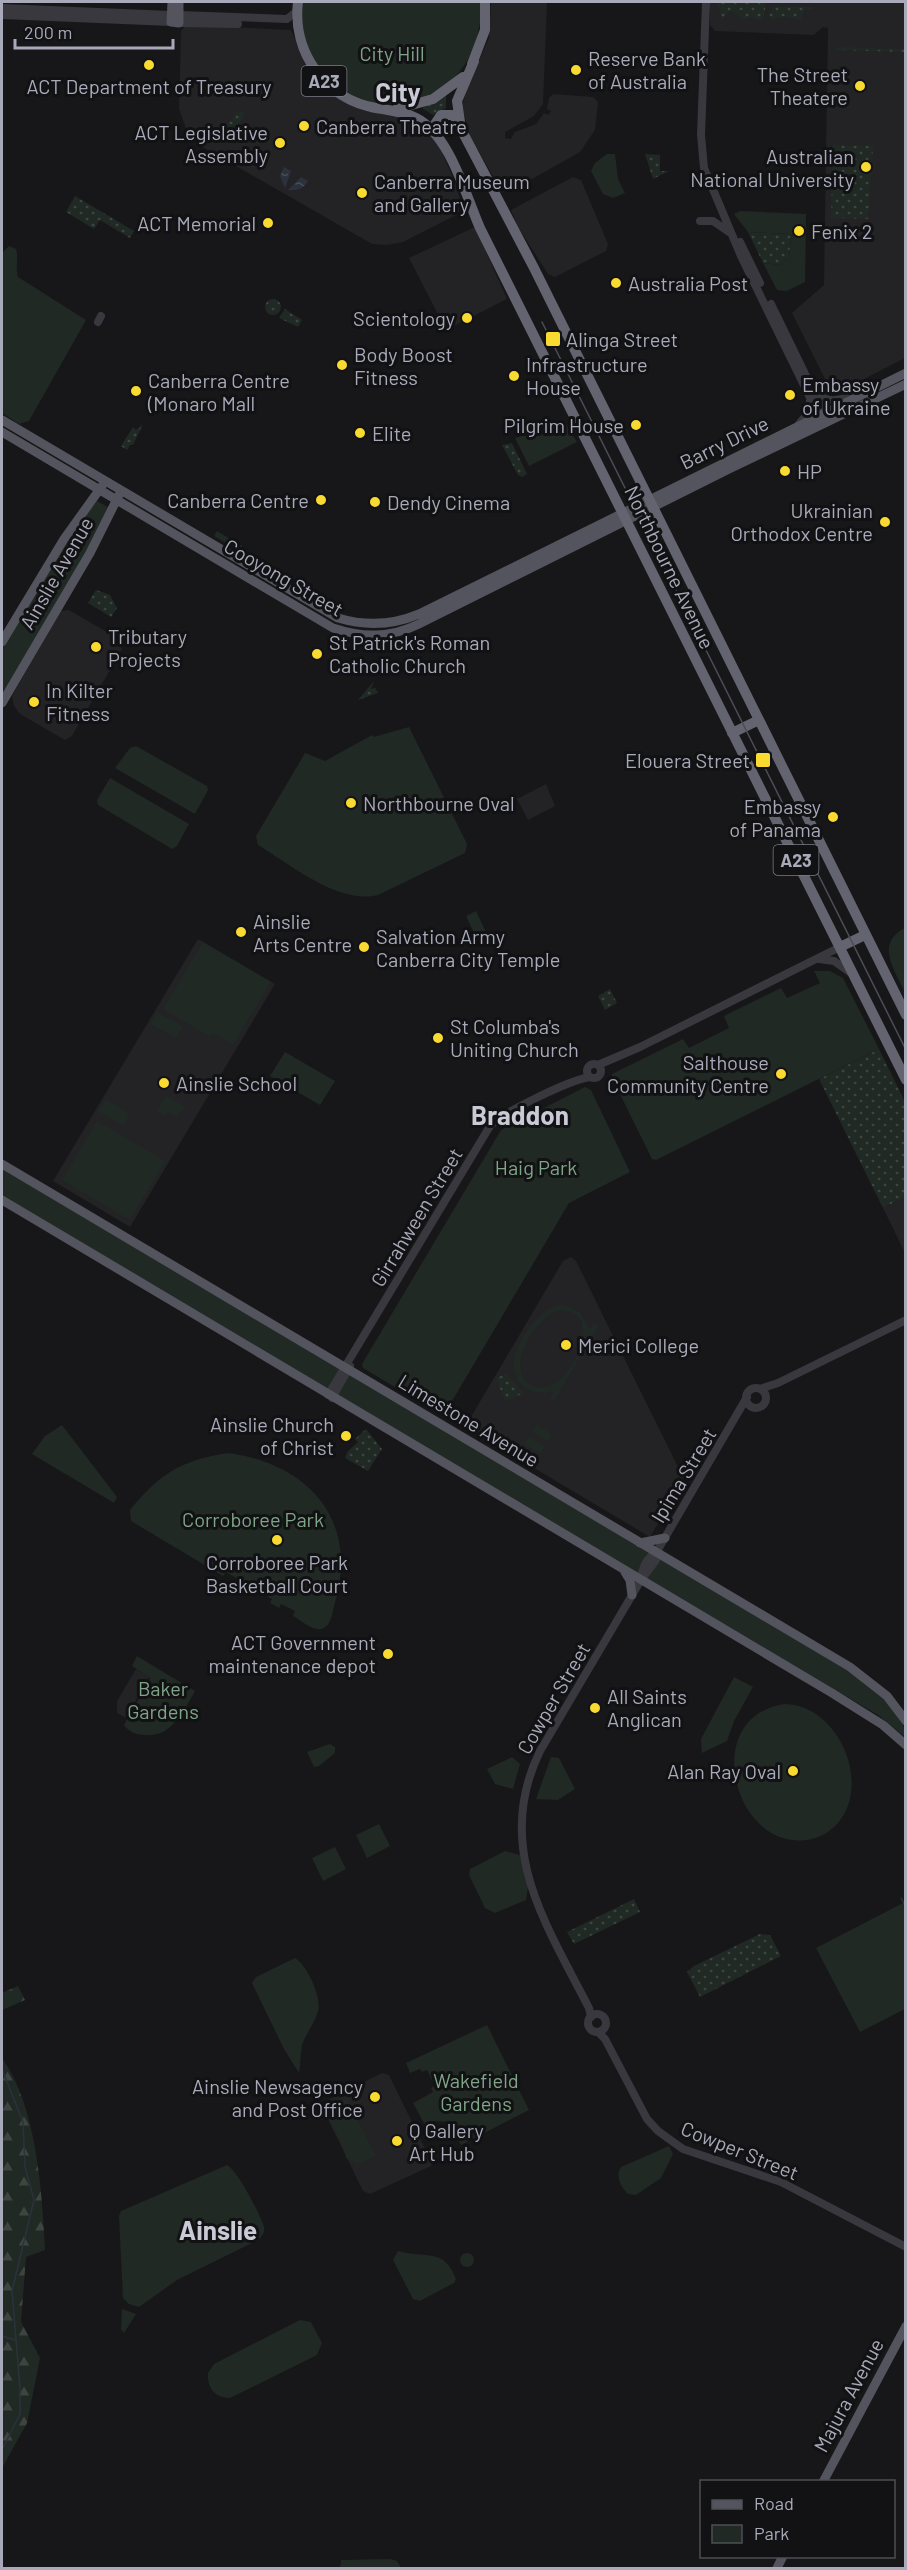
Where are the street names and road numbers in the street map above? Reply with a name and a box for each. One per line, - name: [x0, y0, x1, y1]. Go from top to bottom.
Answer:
- road number: A23: [302, 66, 346, 96]
- street label: Barry Drive: [676, 410, 772, 474]
- street label: Northbourne Avenue: [620, 481, 720, 653]
- street label: Ainslie Avenue: [14, 513, 98, 633]
- street label: Cooyong Street: [220, 533, 348, 621]
- road number: A23: [774, 845, 818, 875]
- street label: Girrahween Street: [365, 1143, 467, 1291]
- street label: Limestone Avenue: [394, 1369, 544, 1471]
- street label: Ipima Street: [645, 1423, 721, 1527]
- street label: Cowper Street: [511, 1638, 595, 1758]
- street label: Cowper Street: [678, 2116, 802, 2184]
- street label: Majura Avenue: [808, 2334, 888, 2456]

